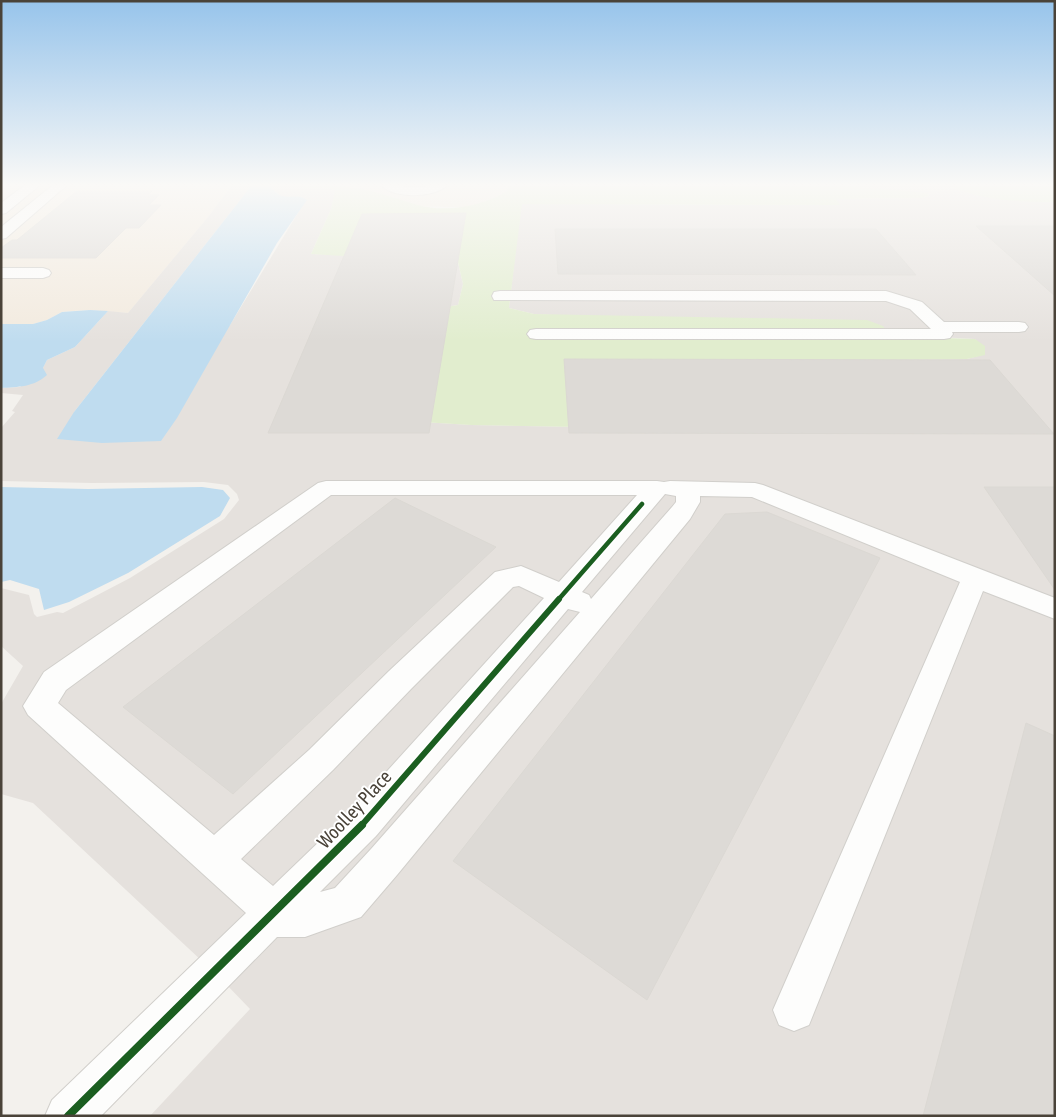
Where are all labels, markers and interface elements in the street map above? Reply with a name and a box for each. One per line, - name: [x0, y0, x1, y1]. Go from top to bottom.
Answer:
- street label: Woolley Place: [312, 765, 396, 853]

